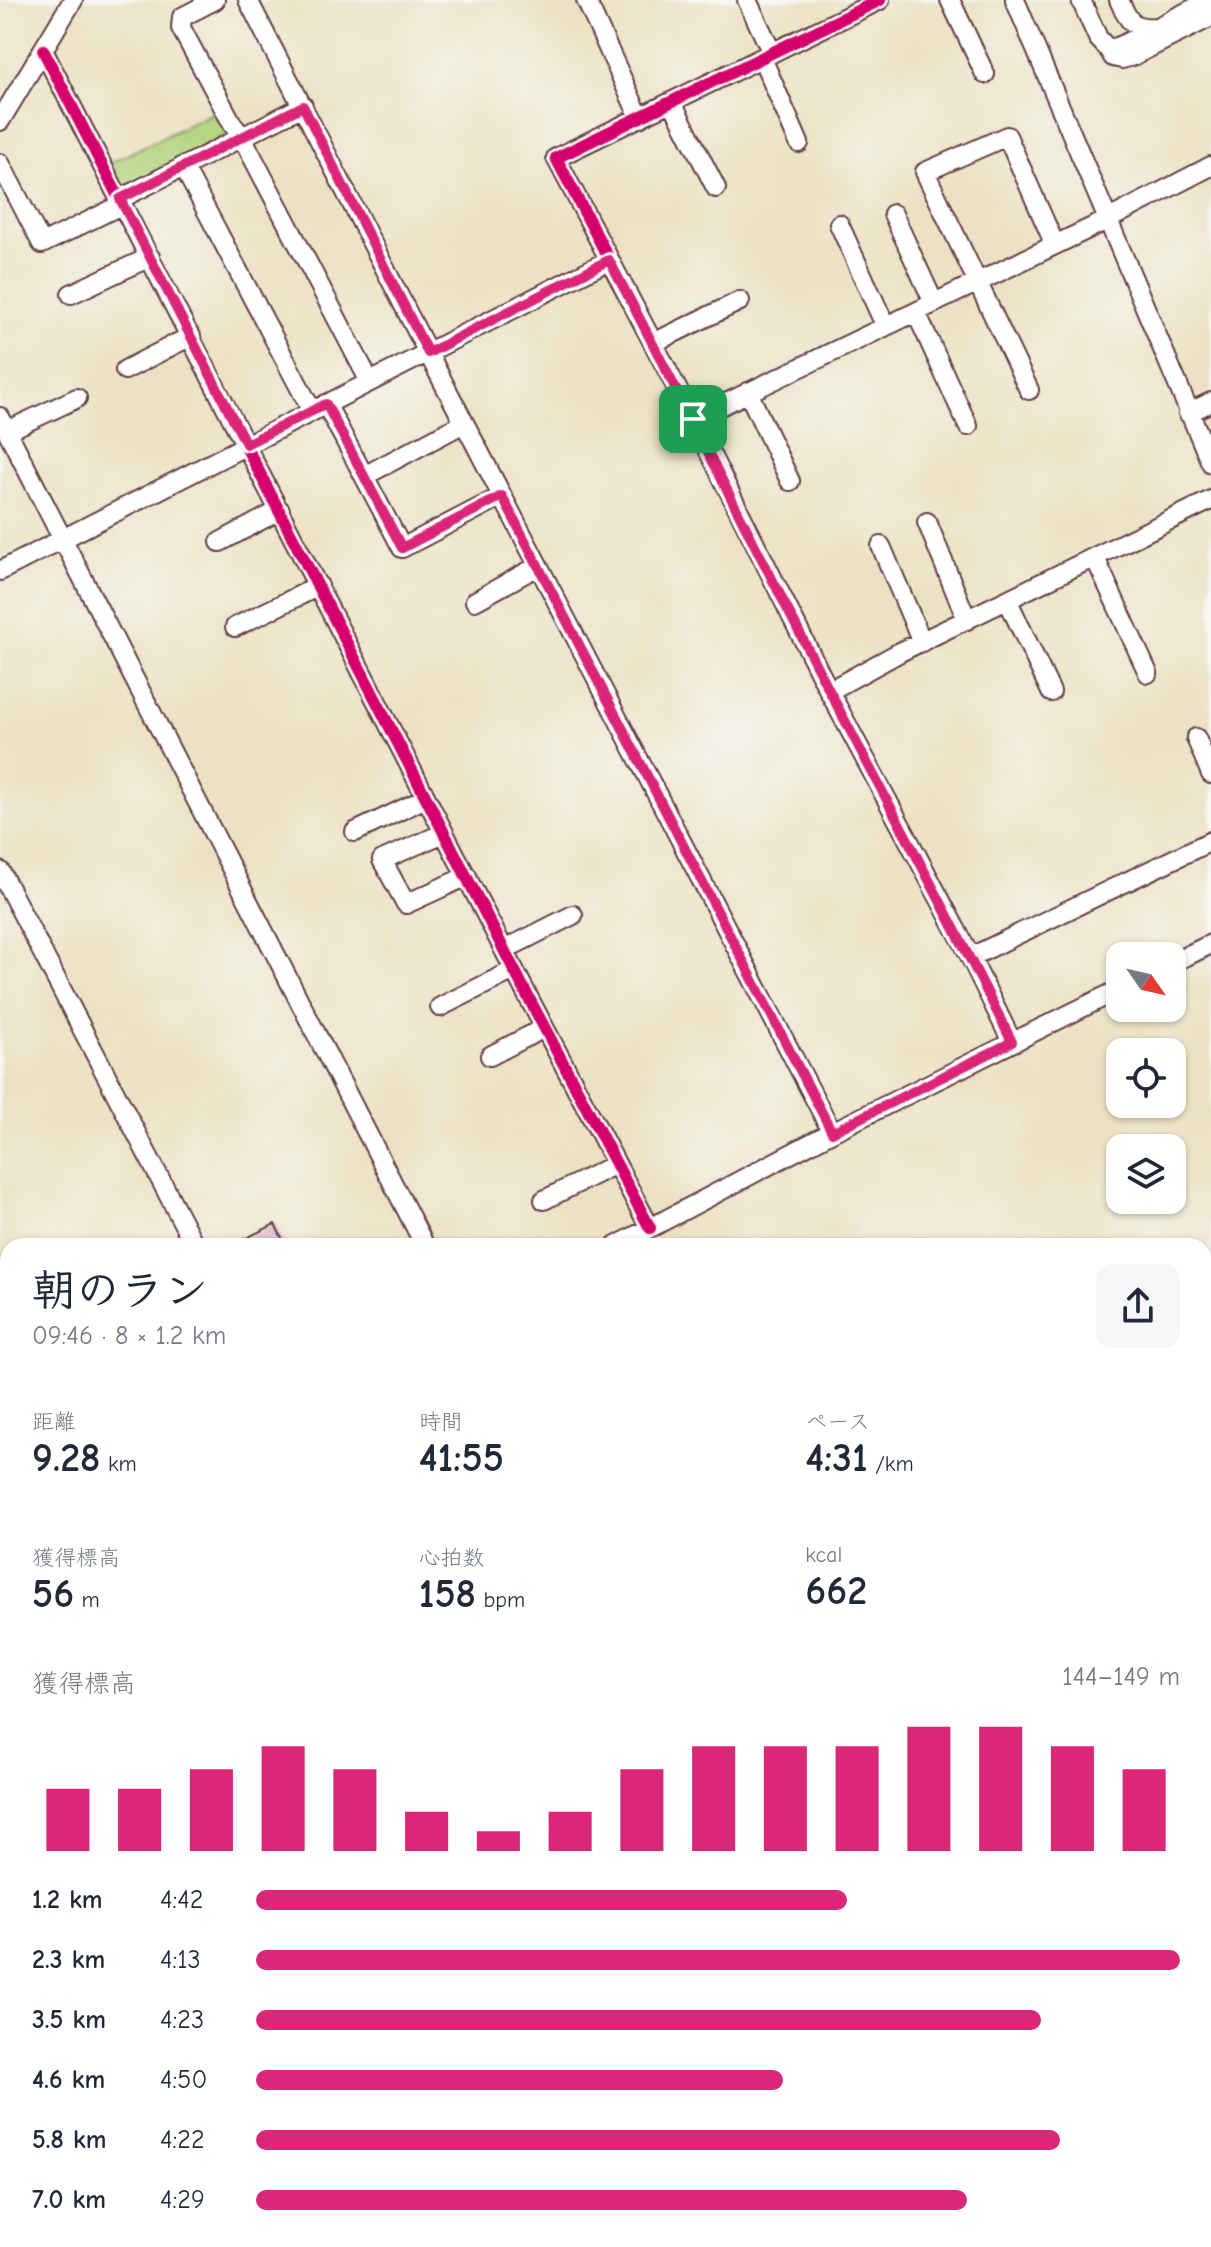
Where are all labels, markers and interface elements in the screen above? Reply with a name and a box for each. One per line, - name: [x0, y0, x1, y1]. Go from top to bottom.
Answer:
- pin: [659, 385, 727, 453]
- icon: arrive: [671, 397, 715, 441]
- north arrow: [1106, 942, 1186, 1022]
- map controls: [1106, 942, 1186, 1214]
- button: locate: [1106, 1038, 1186, 1118]
- button: layers: [1106, 1134, 1186, 1214]
- button: share: [1096, 1264, 1180, 1348]
- text: 朝のラン: [32, 1265, 208, 1316]
- text: 09:46 · 8 × 1.2 km: [32, 1321, 226, 1351]
- text: 距離: [32, 1409, 76, 1435]
- text: 時間: [419, 1409, 463, 1435]
- text: ペース: [805, 1409, 870, 1435]
- text: 9.28: [32, 1435, 101, 1481]
- text: 41:55: [419, 1435, 504, 1481]
- text: 4:31: [805, 1435, 868, 1481]
- text: km: [101, 1451, 137, 1477]
- text: /km: [868, 1451, 914, 1477]
- text: kcal: [805, 1542, 842, 1568]
- text: 獲得標高: [32, 1545, 120, 1571]
- text: 心拍数: [419, 1545, 485, 1571]
- text: 662: [805, 1568, 867, 1614]
- text: 56: [32, 1571, 74, 1617]
- text: 158: [419, 1571, 476, 1617]
- text: m: [74, 1587, 100, 1613]
- text: bpm: [476, 1587, 525, 1613]
- text: 144–149 m: [1062, 1662, 1180, 1692]
- text: 獲得標高: [32, 1669, 136, 1699]
- text: 1.2 km: [32, 1885, 103, 1915]
- text: 4:42: [160, 1885, 203, 1915]
- text: 2.3 km: [32, 1945, 105, 1975]
- text: 4:13: [160, 1945, 201, 1975]
- text: 3.5 km: [32, 2005, 106, 2035]
- text: 4:23: [160, 2005, 204, 2035]
- text: 4.6 km: [32, 2065, 105, 2095]
- text: 4:50: [160, 2065, 207, 2095]
- text: 5.8 km: [32, 2125, 106, 2155]
- text: 4:22: [160, 2125, 205, 2155]
- text: 7.0 km: [32, 2185, 106, 2215]
- text: 4:29: [160, 2185, 205, 2215]

